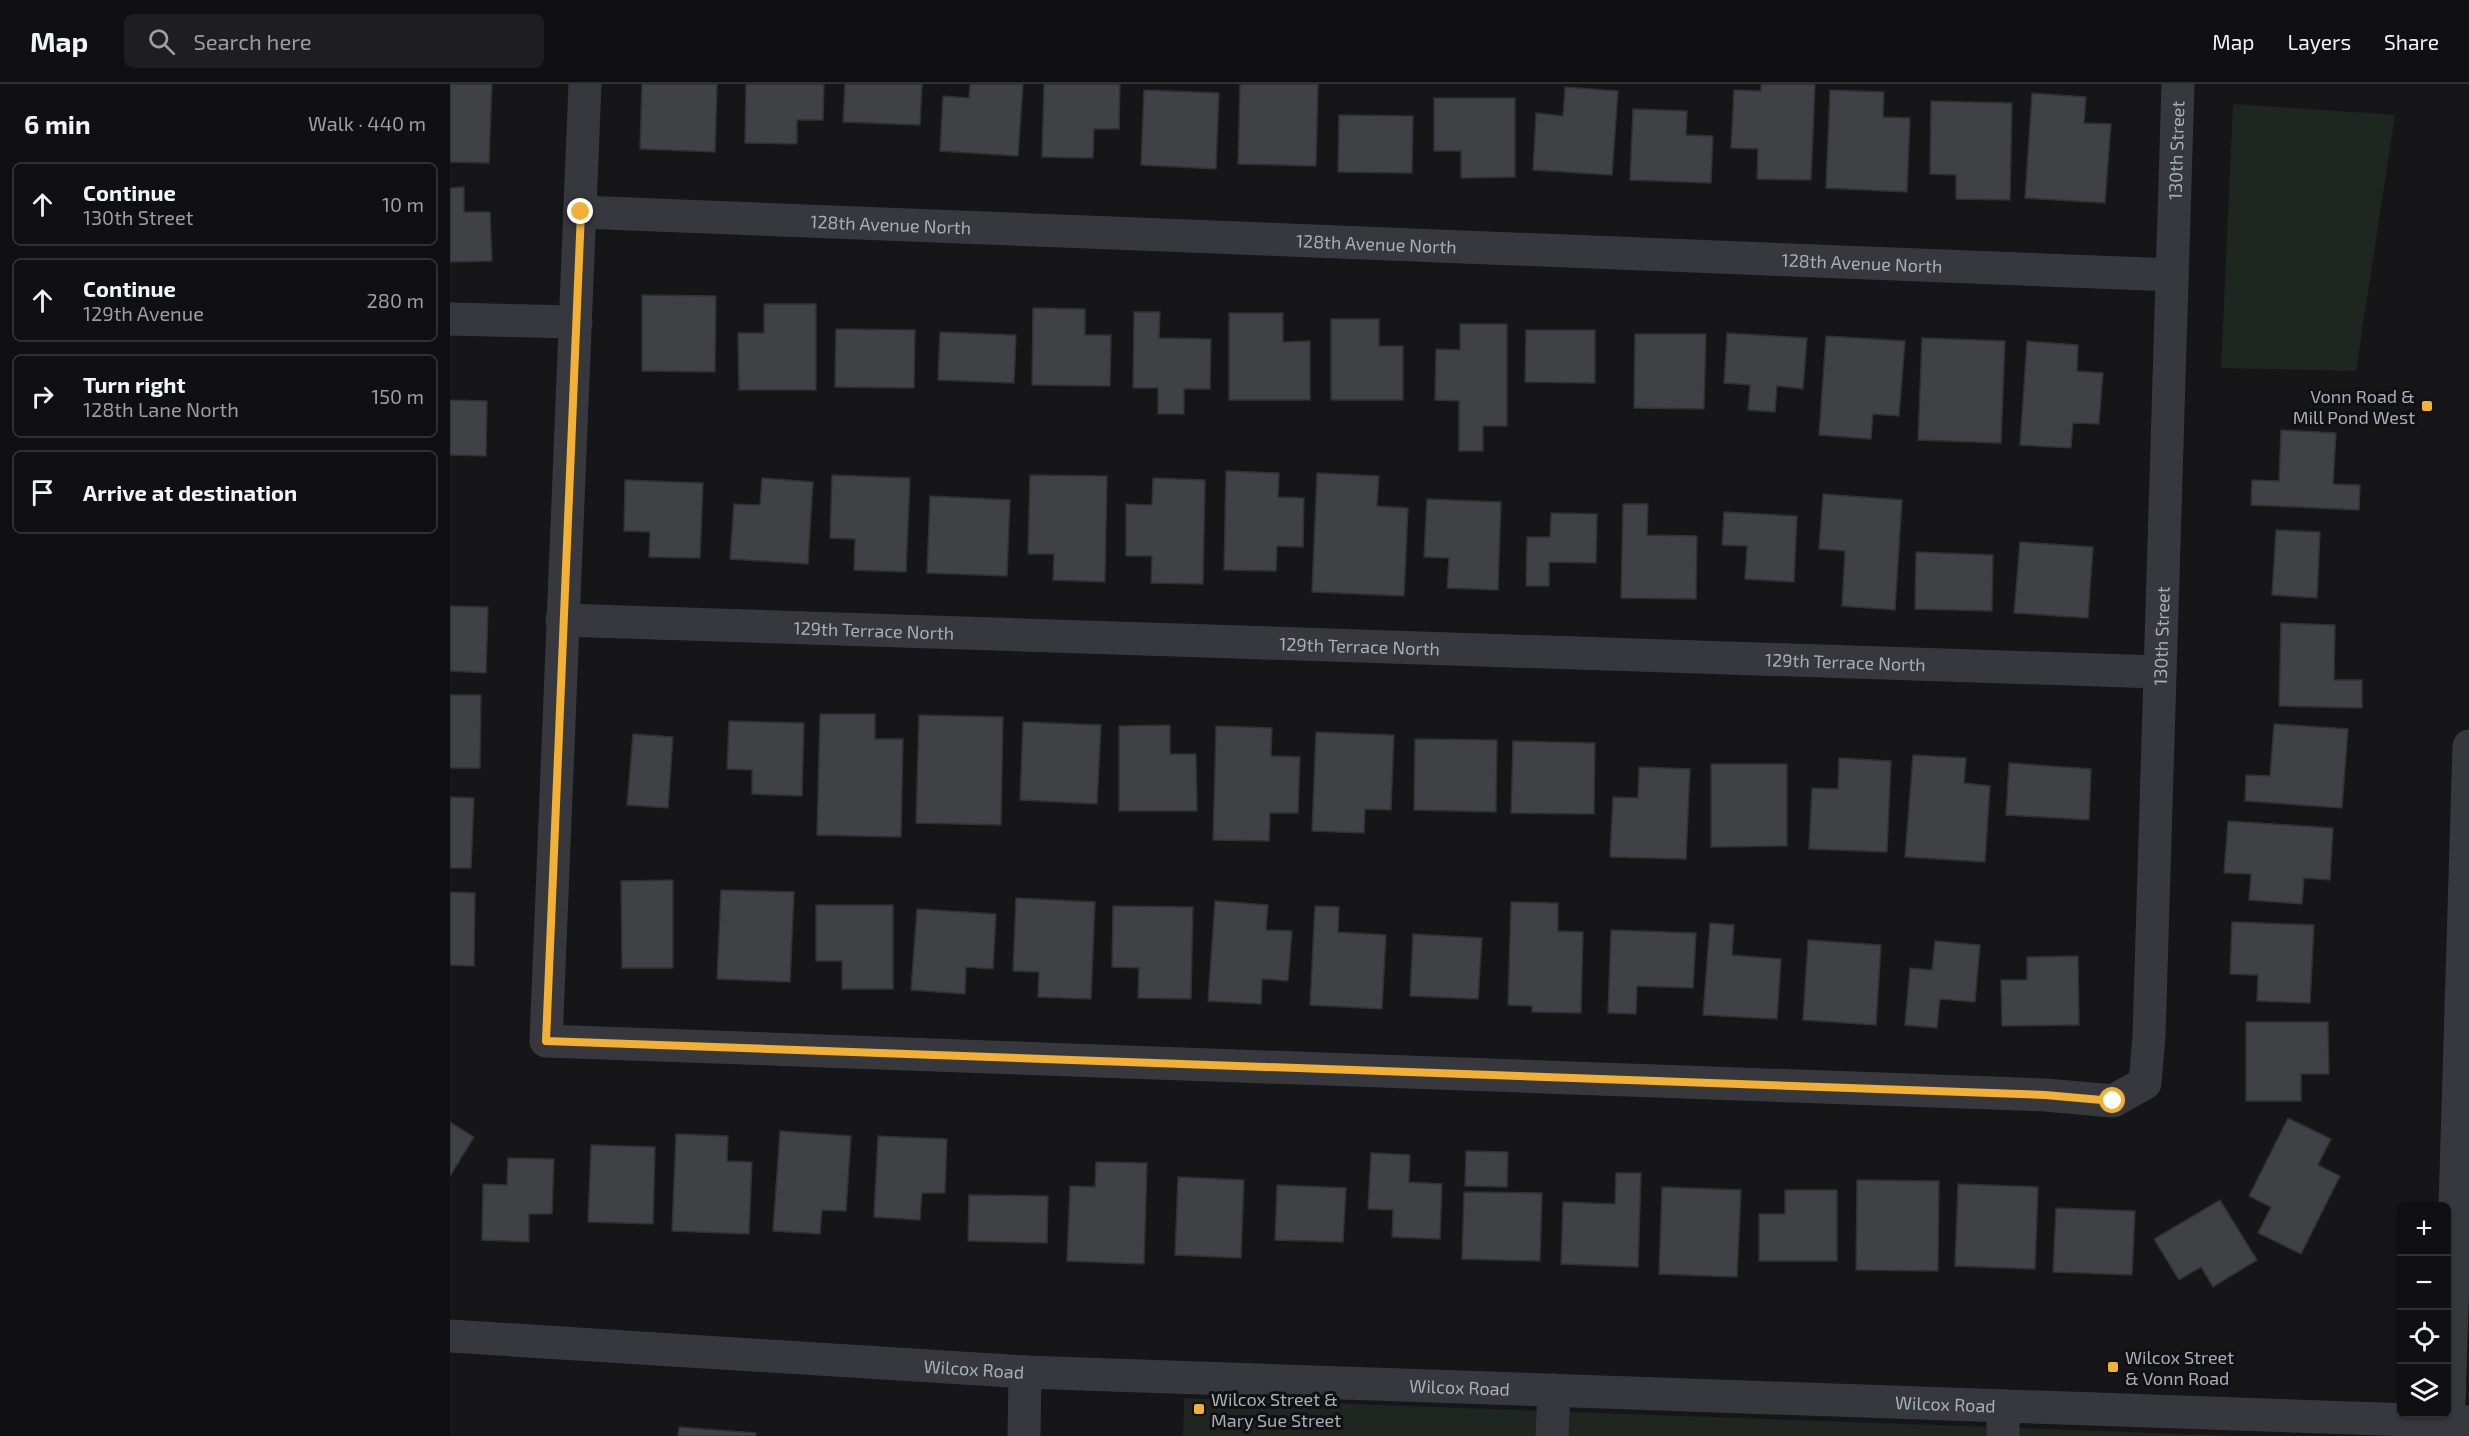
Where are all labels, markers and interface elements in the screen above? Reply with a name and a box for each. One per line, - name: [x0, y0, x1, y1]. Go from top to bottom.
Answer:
- search box: [124, 14, 544, 68]
- text: Map: [30, 24, 88, 58]
- icon: search: [145, 25, 178, 58]
- text: Search here: [193, 28, 312, 54]
- text: Map: [2212, 29, 2254, 54]
- text: Layers: [2287, 29, 2351, 54]
- text: Share: [2384, 29, 2439, 54]
- street label: 130th Street: [2163, 100, 2188, 200]
- text: 6 min: [24, 108, 91, 139]
- text: Walk · 440 m: [308, 111, 426, 135]
- text: Continue: [83, 179, 176, 205]
- icon: ahead: [26, 188, 59, 221]
- text: 10 m: [382, 192, 424, 216]
- route end: [567, 198, 593, 224]
- text: 130th Street: [83, 205, 193, 229]
- street label: 128th Avenue North: [810, 210, 972, 238]
- street label: 128th Avenue North: [1295, 229, 1457, 258]
- street label: 128th Avenue North: [1781, 249, 1943, 277]
- text: Continue: [83, 275, 176, 301]
- icon: ahead: [26, 284, 59, 317]
- text: 280 m: [367, 288, 424, 312]
- text: 129th Avenue: [83, 301, 204, 325]
- text: Turn right: [83, 371, 185, 397]
- icon: right: [26, 380, 59, 413]
- text: 150 m: [371, 384, 424, 408]
- place label: Vonn Road & Mill Pond West: [2293, 385, 2415, 428]
- text: 128th Lane North: [83, 397, 239, 421]
- marker: Vonn Road & Mill Pond West: [2420, 399, 2434, 413]
- icon: arrive: [26, 476, 59, 509]
- text: Arrive at destination: [83, 479, 297, 505]
- street label: 130th Street: [2149, 586, 2174, 686]
- street label: 129th Terrace North: [793, 617, 955, 644]
- street label: 129th Terrace North: [1279, 632, 1440, 660]
- street label: 129th Terrace North: [1765, 648, 1926, 675]
- route start: [2099, 1087, 2125, 1113]
- map controls: [2397, 1202, 2451, 1418]
- button: +: [2397, 1202, 2451, 1256]
- button: −: [2397, 1256, 2451, 1310]
- button: locate: [2397, 1310, 2451, 1364]
- place label: Wilcox Street & Vonn Road: [2125, 1346, 2234, 1389]
- street label: Wilcox Road: [923, 1355, 1025, 1383]
- marker: Wilcox Street & Vonn Road: [2106, 1360, 2120, 1374]
- button: layers: [2397, 1364, 2451, 1418]
- street label: Wilcox Road: [1409, 1374, 1510, 1400]
- place label: Wilcox Street & Mary Sue Street: [1211, 1388, 1341, 1431]
- street label: Wilcox Road: [1895, 1391, 1996, 1417]
- marker: Wilcox Street & Mary Sue Street: [1192, 1402, 1206, 1416]

